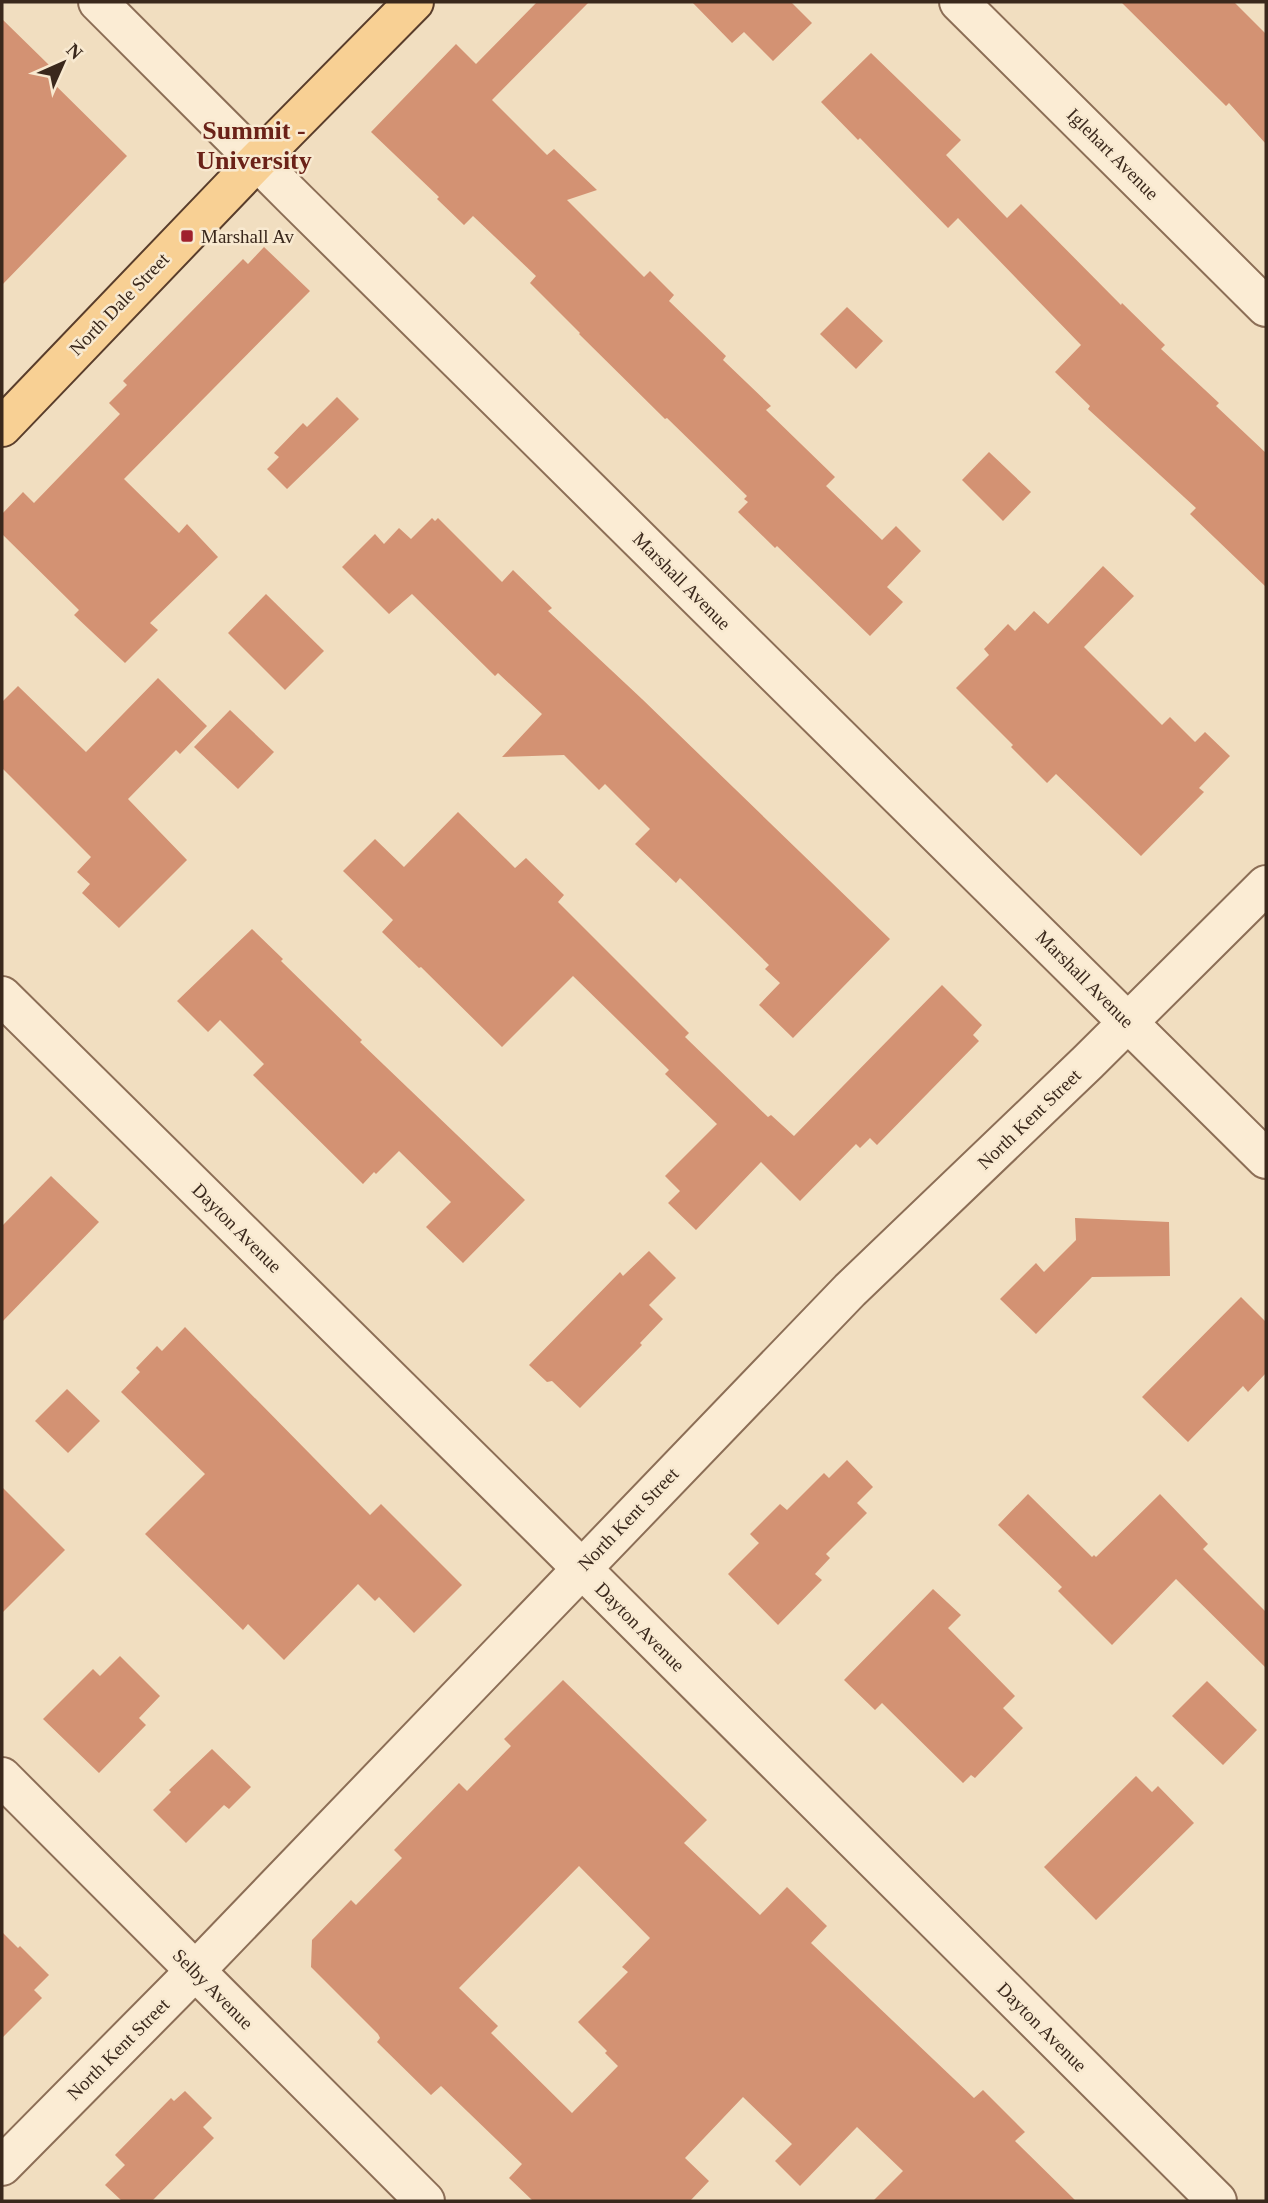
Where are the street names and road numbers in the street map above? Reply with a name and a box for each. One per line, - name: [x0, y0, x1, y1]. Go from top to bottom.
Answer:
- street label: Iglehart Avenue: [1063, 104, 1163, 204]
- street label: North Dale Street: [65, 248, 174, 359]
- street label: Marshall Avenue: [629, 528, 735, 634]
- street label: Marshall Avenue: [1032, 926, 1138, 1032]
- street label: North Kent Street: [973, 1064, 1085, 1173]
- street label: Dayton Avenue: [188, 1179, 286, 1277]
- street label: North Kent Street: [574, 1463, 683, 1575]
- street label: Dayton Avenue: [591, 1578, 689, 1676]
- street label: Selby Avenue: [169, 1945, 257, 2033]
- street label: Dayton Avenue: [993, 1978, 1091, 2076]
- street label: North Kent Street: [63, 1993, 174, 2104]

